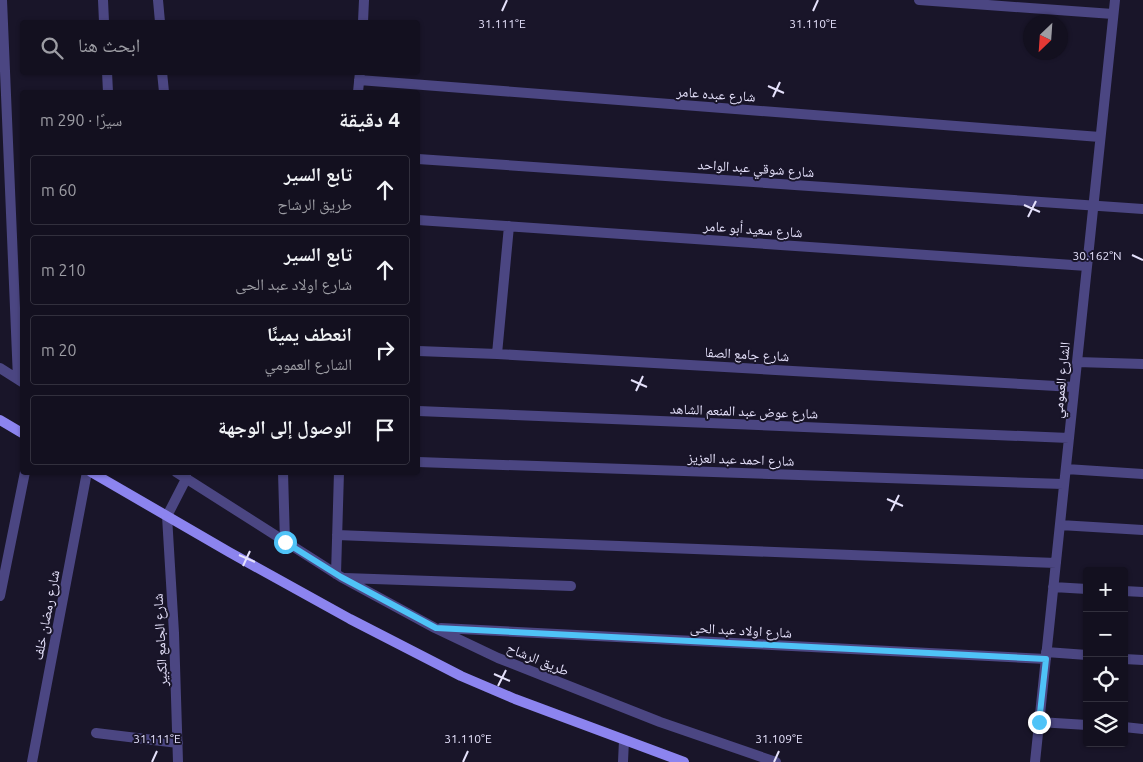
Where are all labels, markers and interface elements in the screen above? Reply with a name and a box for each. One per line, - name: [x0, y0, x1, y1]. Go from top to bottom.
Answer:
- north arrow: [1023, 15, 1068, 60]
- text: 31.111°E: [478, 17, 526, 30]
- text: 31.110°E: [789, 17, 837, 30]
- search box: [20, 20, 420, 75]
- icon: search: [38, 34, 66, 62]
- text: ابحث هنا: [78, 34, 140, 56]
- street label: شارع عبده عامر: [675, 83, 756, 107]
- text: 4 دقيقة: [339, 107, 400, 131]
- text: سيرًا · 290 m: [40, 111, 122, 129]
- street label: شارع شوقي عبد الواحد: [697, 156, 815, 184]
- text: تابع السير: [284, 163, 352, 185]
- icon: ahead: [371, 176, 399, 204]
- text: 60 m: [41, 181, 77, 199]
- text: طريق الرشاح: [277, 195, 352, 213]
- street label: شارع سعيد أبو عامر: [702, 217, 803, 242]
- text: تابع السير: [284, 243, 352, 265]
- text: 30.162°N: [1072, 249, 1122, 262]
- icon: ahead: [371, 256, 399, 284]
- text: 210 m: [41, 261, 86, 279]
- text: شارع اولاد عبد الحى: [235, 275, 352, 293]
- text: انعطف يمينًا: [267, 323, 352, 345]
- icon: right: [371, 336, 399, 364]
- text: 20 m: [41, 341, 77, 359]
- street label: الشارع العمومي: [1049, 341, 1076, 419]
- street label: شارع جامع الصفا: [704, 344, 790, 366]
- text: الشارع العمومي: [264, 355, 352, 373]
- street label: شارع عوض عبد المنعم الشاهد: [669, 400, 818, 424]
- text: الوصول إلى الوجهة: [218, 416, 352, 438]
- icon: arrive: [371, 416, 399, 444]
- street label: شارع احمد عبد العزيز: [686, 449, 795, 471]
- route start: [274, 531, 297, 554]
- map controls: [1083, 567, 1128, 747]
- button: +: [1083, 567, 1128, 612]
- street label: شارع رمضان خلف: [29, 569, 65, 662]
- street label: شارع الجامع الكبير: [150, 593, 172, 688]
- button: −: [1083, 612, 1128, 657]
- street label: شارع اولاد عبد الحى: [689, 619, 792, 643]
- street label: طريق الرشاح: [504, 639, 571, 681]
- button: locate: [1083, 657, 1128, 702]
- button: layers: [1083, 702, 1128, 747]
- route end: [1028, 711, 1051, 734]
- text: 31.111°E: [133, 732, 181, 745]
- text: 31.110°E: [444, 732, 492, 745]
- text: 31.109°E: [755, 732, 803, 745]

